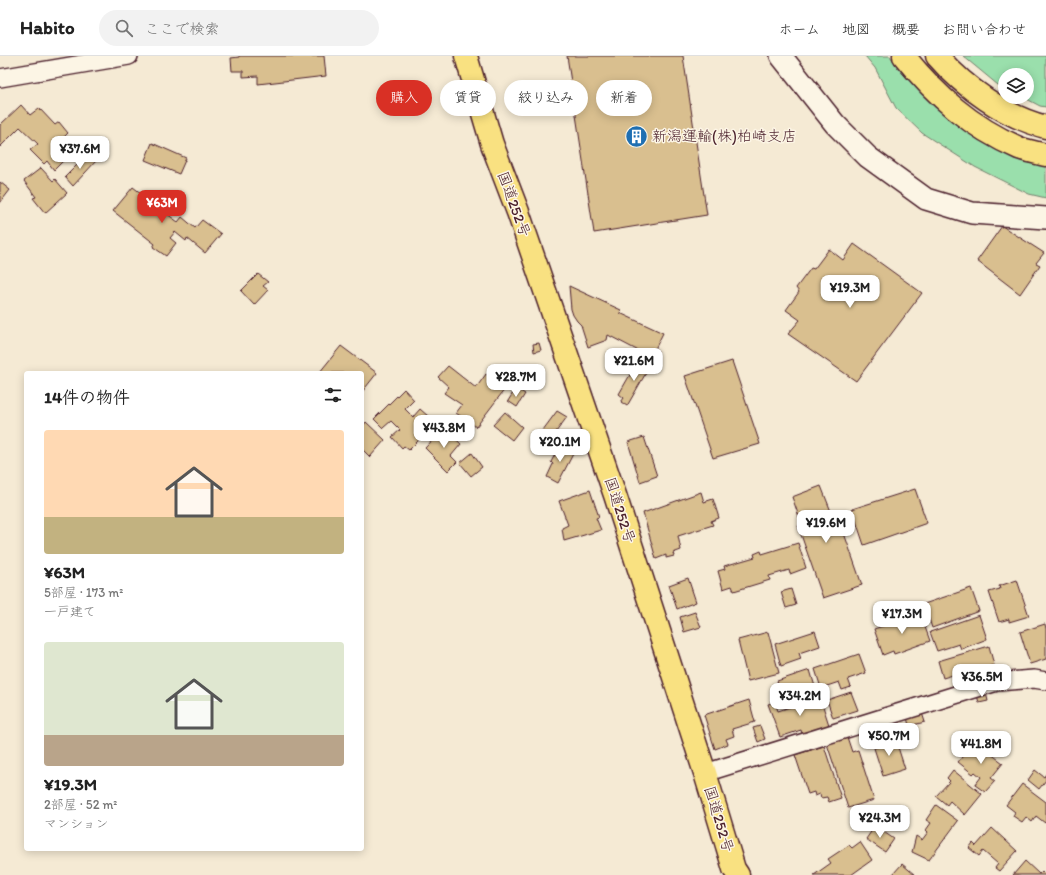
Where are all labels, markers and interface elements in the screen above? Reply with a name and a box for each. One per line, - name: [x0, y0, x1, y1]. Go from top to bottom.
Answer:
- search box: [99, 10, 379, 46]
- text: Habito: [20, 16, 75, 39]
- icon: search: [113, 17, 135, 39]
- text: ここで検索: [145, 20, 220, 38]
- text: ホーム: [779, 21, 820, 38]
- text: 地図: [842, 21, 870, 38]
- text: 概要: [892, 21, 920, 38]
- text: お問い合わせ: [942, 21, 1026, 38]
- map controls: [998, 68, 1034, 104]
- button: layers: [998, 68, 1034, 104]
- chip: 購入: [376, 80, 432, 116]
- chip: 賃貸: [440, 80, 496, 116]
- chip: 絞り込み: [504, 80, 588, 116]
- chip: 新着: [596, 80, 652, 116]
- building icon: 新潟運輸(株)柏崎支店: [624, 123, 650, 149]
- place label: 新潟運輸(株)柏崎支店: [652, 127, 797, 145]
- pin: ¥37.6M: [47, 136, 113, 170]
- text: ¥37.6M: [59, 141, 101, 156]
- street label: 国道252号: [494, 169, 534, 239]
- pin: ¥63M: [138, 190, 186, 224]
- text: ¥63M: [146, 195, 178, 210]
- pin: ¥19.3M: [817, 275, 883, 309]
- text: ¥19.3M: [830, 280, 870, 295]
- pin: ¥21.6M: [601, 348, 667, 382]
- text: ¥21.6M: [614, 353, 654, 368]
- pin: ¥28.7M: [483, 364, 549, 398]
- text: ¥28.7M: [495, 369, 537, 384]
- icon: filters: [322, 384, 344, 406]
- text: 14件の物件: [44, 387, 130, 407]
- pin: ¥43.8M: [411, 415, 477, 449]
- text: ¥43.8M: [423, 420, 465, 435]
- pin: ¥20.1M: [527, 429, 593, 463]
- text: ¥20.1M: [539, 434, 581, 449]
- icon: home: [158, 456, 230, 528]
- street label: 国道252号: [601, 475, 639, 545]
- pin: ¥19.6M: [793, 510, 859, 544]
- text: ¥19.6M: [806, 515, 846, 530]
- text: ¥63M: [44, 562, 85, 582]
- text: 5部屋 · 173 m²: [44, 585, 123, 600]
- pin: ¥17.3M: [869, 601, 935, 635]
- text: 一戸建て: [44, 604, 96, 619]
- text: ¥17.3M: [882, 606, 922, 621]
- pin: ¥36.5M: [949, 664, 1015, 698]
- icon: home: [158, 668, 230, 740]
- text: ¥36.5M: [961, 669, 1003, 684]
- pin: ¥34.2M: [767, 683, 833, 717]
- text: ¥34.2M: [779, 688, 821, 703]
- pin: ¥50.7M: [856, 723, 922, 757]
- text: ¥50.7M: [868, 728, 910, 743]
- pin: ¥41.8M: [948, 731, 1014, 765]
- text: ¥41.8M: [960, 736, 1002, 751]
- text: ¥19.3M: [44, 774, 97, 794]
- street label: 国道252号: [700, 784, 738, 854]
- text: 2部屋 · 52 m²: [44, 797, 117, 812]
- pin: ¥24.3M: [847, 805, 913, 839]
- text: ¥24.3M: [859, 810, 901, 825]
- text: マンション: [44, 816, 108, 831]

